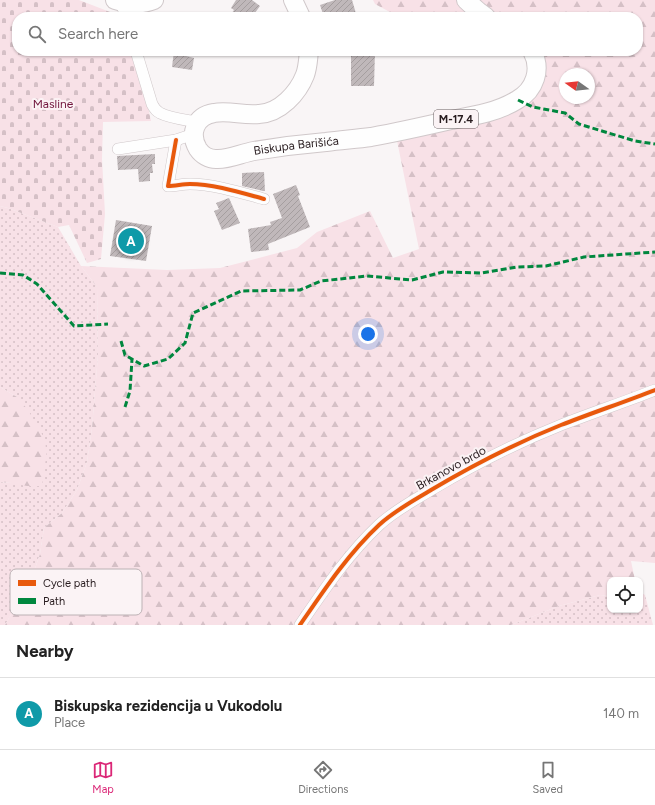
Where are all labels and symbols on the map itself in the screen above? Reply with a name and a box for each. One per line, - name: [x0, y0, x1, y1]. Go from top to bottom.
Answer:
- north arrow: [559, 68, 595, 104]
- park label: Masline: [33, 97, 74, 111]
- road number: M-17.4: [434, 110, 478, 128]
- street label: Biskupa Barišića: [252, 134, 339, 158]
- pin: A: [118, 226, 144, 256]
- your location: [358, 324, 378, 344]
- street label: Brkanovo brdo: [414, 443, 488, 493]
- legend: [10, 569, 142, 615]
- text: Cycle path: [43, 577, 96, 590]
- text: Path: [43, 595, 65, 608]

